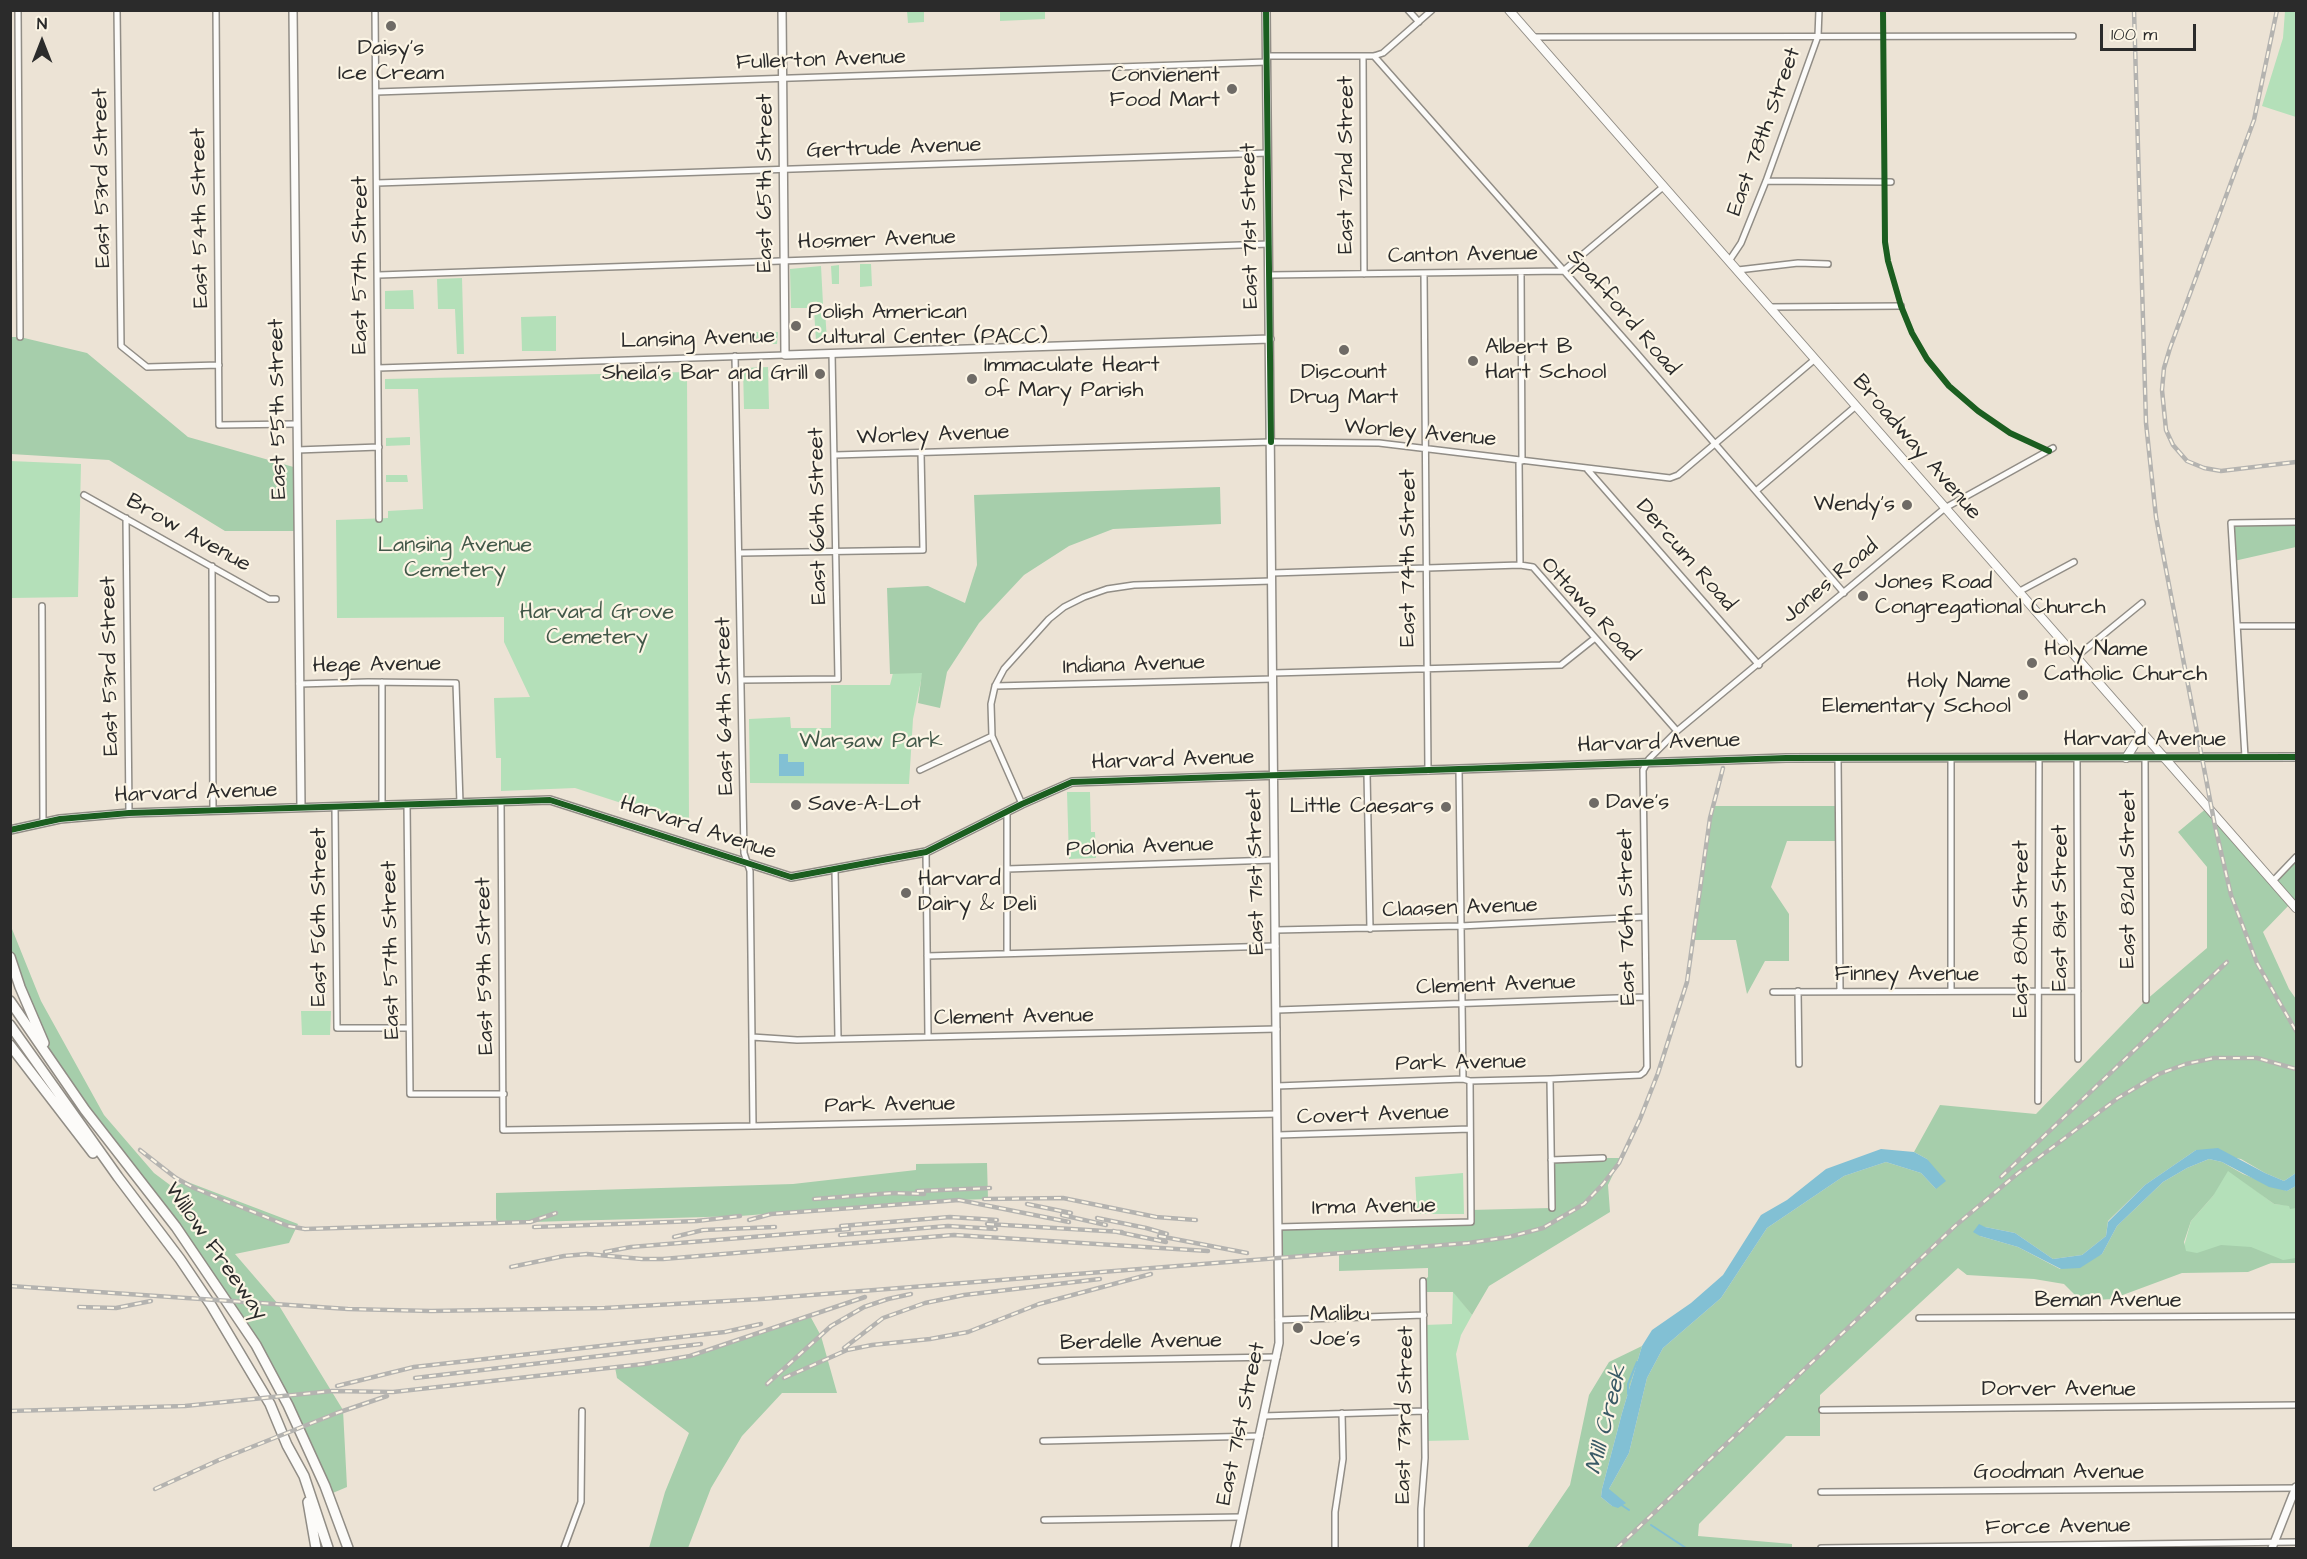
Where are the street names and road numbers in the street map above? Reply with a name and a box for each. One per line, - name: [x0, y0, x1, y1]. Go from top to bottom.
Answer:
- street label: East 78th Street: [1722, 44, 1808, 220]
- street label: Fullerton Avenue: [736, 45, 906, 77]
- street label: East 72nd Street: [1334, 76, 1360, 254]
- street label: East 53rd Street: [88, 88, 118, 268]
- street label: East 65th Street: [753, 94, 779, 272]
- street label: East 54th Street: [186, 128, 216, 308]
- street label: Gertrude Avenue: [806, 133, 982, 165]
- street label: East 71st Street: [1236, 143, 1266, 309]
- street label: East 57th Street: [348, 176, 374, 354]
- street label: Hosmer Avenue: [797, 225, 957, 257]
- street label: Canton Avenue: [1388, 241, 1538, 271]
- street label: Spafford Road: [1560, 244, 1684, 382]
- street label: East 55th Street: [264, 318, 294, 500]
- street label: Lansing Avenue: [620, 324, 776, 356]
- street label: Broadway Avenue: [1846, 370, 1986, 526]
- street label: Worley Avenue: [1343, 414, 1497, 454]
- street label: Worley Avenue: [856, 420, 1010, 452]
- street label: East 66th Street: [804, 427, 834, 605]
- street label: East 74th Street: [1396, 469, 1422, 647]
- street label: Brow Avenue: [121, 489, 255, 579]
- street label: Dercum Road: [1629, 495, 1741, 617]
- street label: Jones Road: [1778, 534, 1884, 630]
- street label: Ottawa Road: [1534, 553, 1644, 667]
- street label: East 53rd Street: [96, 576, 126, 756]
- street label: East 64th Street: [711, 617, 741, 795]
- street label: Indiana Avenue: [1062, 650, 1206, 682]
- street label: Hege Avenue: [312, 652, 442, 680]
- street label: Harvard Avenue: [2064, 727, 2226, 753]
- street label: Harvard Avenue: [1577, 728, 1741, 760]
- street label: Harvard Avenue: [1091, 745, 1255, 777]
- street label: Harvard Avenue: [114, 778, 278, 810]
- street label: East 71st Street: [1242, 789, 1272, 955]
- street label: East 82nd Street: [2116, 790, 2142, 968]
- street label: Harvard Avenue: [616, 791, 780, 867]
- street label: East 81st Street: [2048, 825, 2074, 991]
- street label: East 56th Street: [307, 828, 333, 1006]
- street label: East 76th Street: [1613, 828, 1643, 1006]
- street label: Polonia Avenue: [1066, 832, 1214, 864]
- street label: East 80th Street: [2009, 840, 2035, 1018]
- street label: East 57th Street: [377, 861, 407, 1039]
- street label: East 59th Street: [471, 877, 501, 1055]
- street label: Claasen Avenue: [1382, 893, 1538, 925]
- street label: Finney Avenue: [1835, 962, 1979, 988]
- street label: Clement Avenue: [1416, 970, 1576, 1002]
- street label: Clement Avenue: [934, 1003, 1094, 1033]
- street label: Park Avenue: [1395, 1050, 1527, 1078]
- street label: Park Avenue: [824, 1092, 956, 1120]
- street label: Covert Avenue: [1296, 1100, 1450, 1132]
- street label: Willow Freeway: [158, 1178, 272, 1326]
- street label: Irma Avenue: [1312, 1194, 1436, 1222]
- street label: Beman Avenue: [2034, 1288, 2182, 1314]
- street label: East 73rd Street: [1391, 1326, 1421, 1504]
- street label: Berdelle Avenue: [1060, 1328, 1222, 1358]
- street label: East 71st Street: [1212, 1340, 1272, 1508]
- street label: Dorver Avenue: [1982, 1377, 2136, 1403]
- street label: Goodman Avenue: [1974, 1460, 2144, 1486]
- street label: Force Avenue: [1985, 1514, 2131, 1542]

